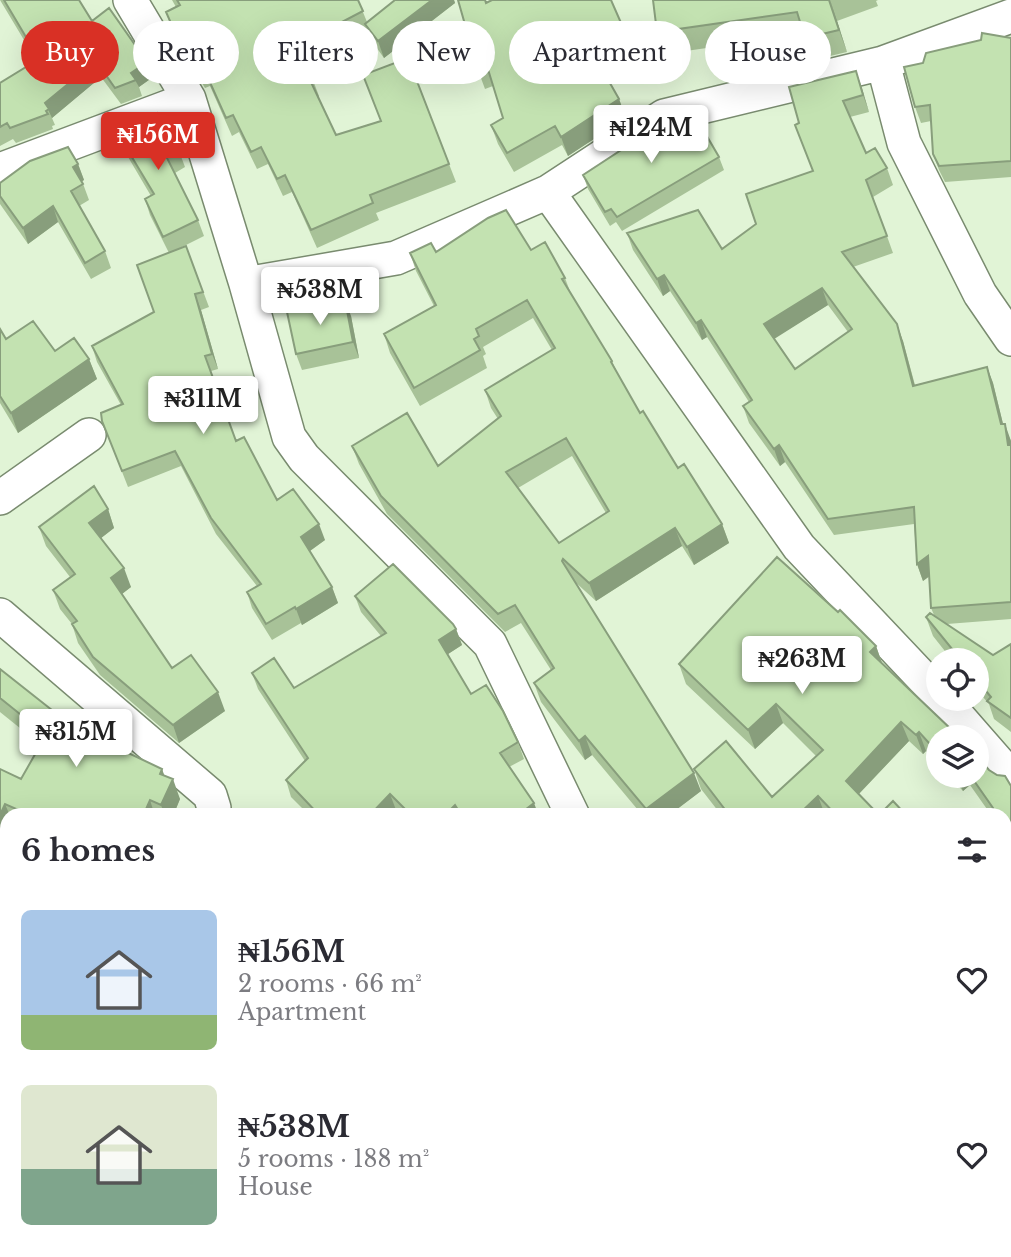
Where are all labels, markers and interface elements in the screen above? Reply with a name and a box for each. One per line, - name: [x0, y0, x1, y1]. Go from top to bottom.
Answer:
- chip: Buy: [21, 21, 119, 84]
- chip: Rent: [133, 21, 239, 84]
- chip: Filters: [253, 21, 378, 84]
- chip: New: [392, 21, 495, 84]
- chip: Apartment: [509, 21, 691, 84]
- chip: House: [705, 21, 831, 84]
- pin: ₦124M: [602, 106, 700, 165]
- pin: ₦156M: [109, 113, 207, 172]
- text: ₦124M: [609, 114, 693, 142]
- text: ₦156M: [117, 121, 199, 149]
- pin: ₦538M: [271, 268, 369, 327]
- text: ₦538M: [277, 276, 363, 304]
- pin: ₦311M: [154, 376, 252, 436]
- text: ₦311M: [164, 385, 242, 413]
- pin: ₦263M: [753, 636, 851, 696]
- text: ₦263M: [758, 645, 846, 673]
- map controls: [926, 648, 989, 788]
- button: locate: [926, 648, 989, 711]
- pin: ₦315M: [27, 710, 125, 769]
- text: ₦315M: [35, 718, 117, 746]
- button: layers: [926, 725, 989, 788]
- icon: filters: [953, 831, 991, 869]
- text: 6 homes: [21, 832, 155, 869]
- text: ₦156M: [238, 933, 345, 970]
- icon: home: [77, 938, 161, 1022]
- icon: heart: [953, 961, 991, 999]
- text: 2 rooms · 66 m²: [238, 970, 422, 998]
- text: Apartment: [238, 998, 366, 1026]
- text: ₦538M: [238, 1108, 350, 1145]
- icon: home: [77, 1113, 161, 1197]
- icon: heart: [953, 1136, 991, 1174]
- text: 5 rooms · 188 m²: [238, 1145, 429, 1173]
- text: House: [238, 1173, 313, 1201]

